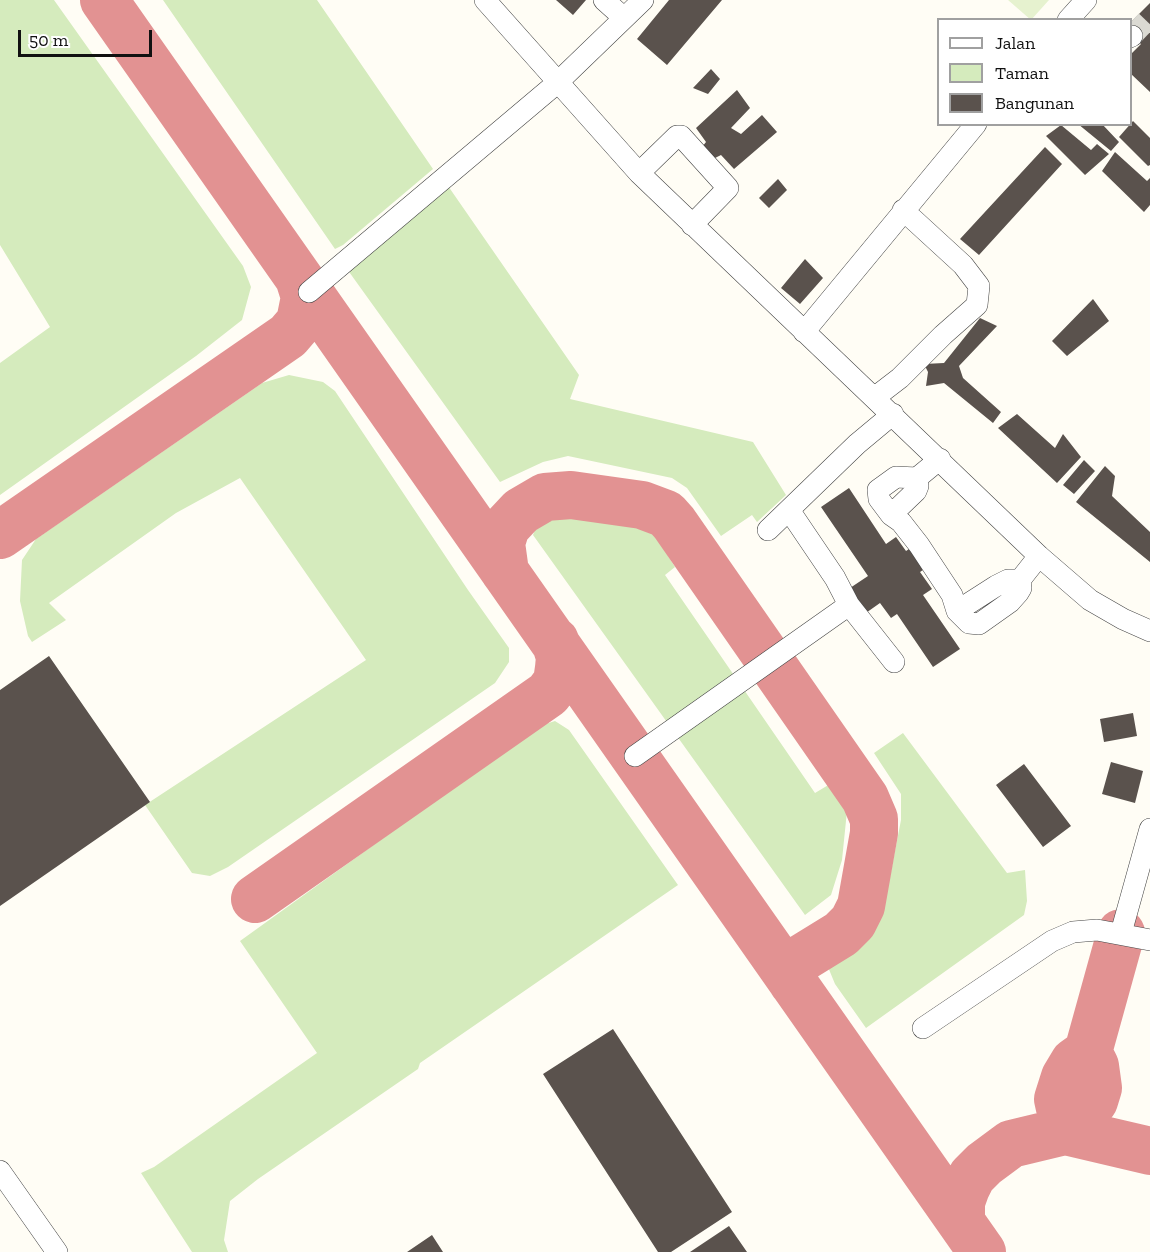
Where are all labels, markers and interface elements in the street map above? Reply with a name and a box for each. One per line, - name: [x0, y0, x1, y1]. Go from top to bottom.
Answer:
- scale bar: [21, 18, 154, 56]
- legend: [937, 18, 1132, 126]
- text: 50 m: [29, 29, 68, 51]
- text: Jalan: [995, 32, 1035, 54]
- text: Taman: [995, 62, 1049, 84]
- text: Bangunan: [995, 92, 1074, 114]

